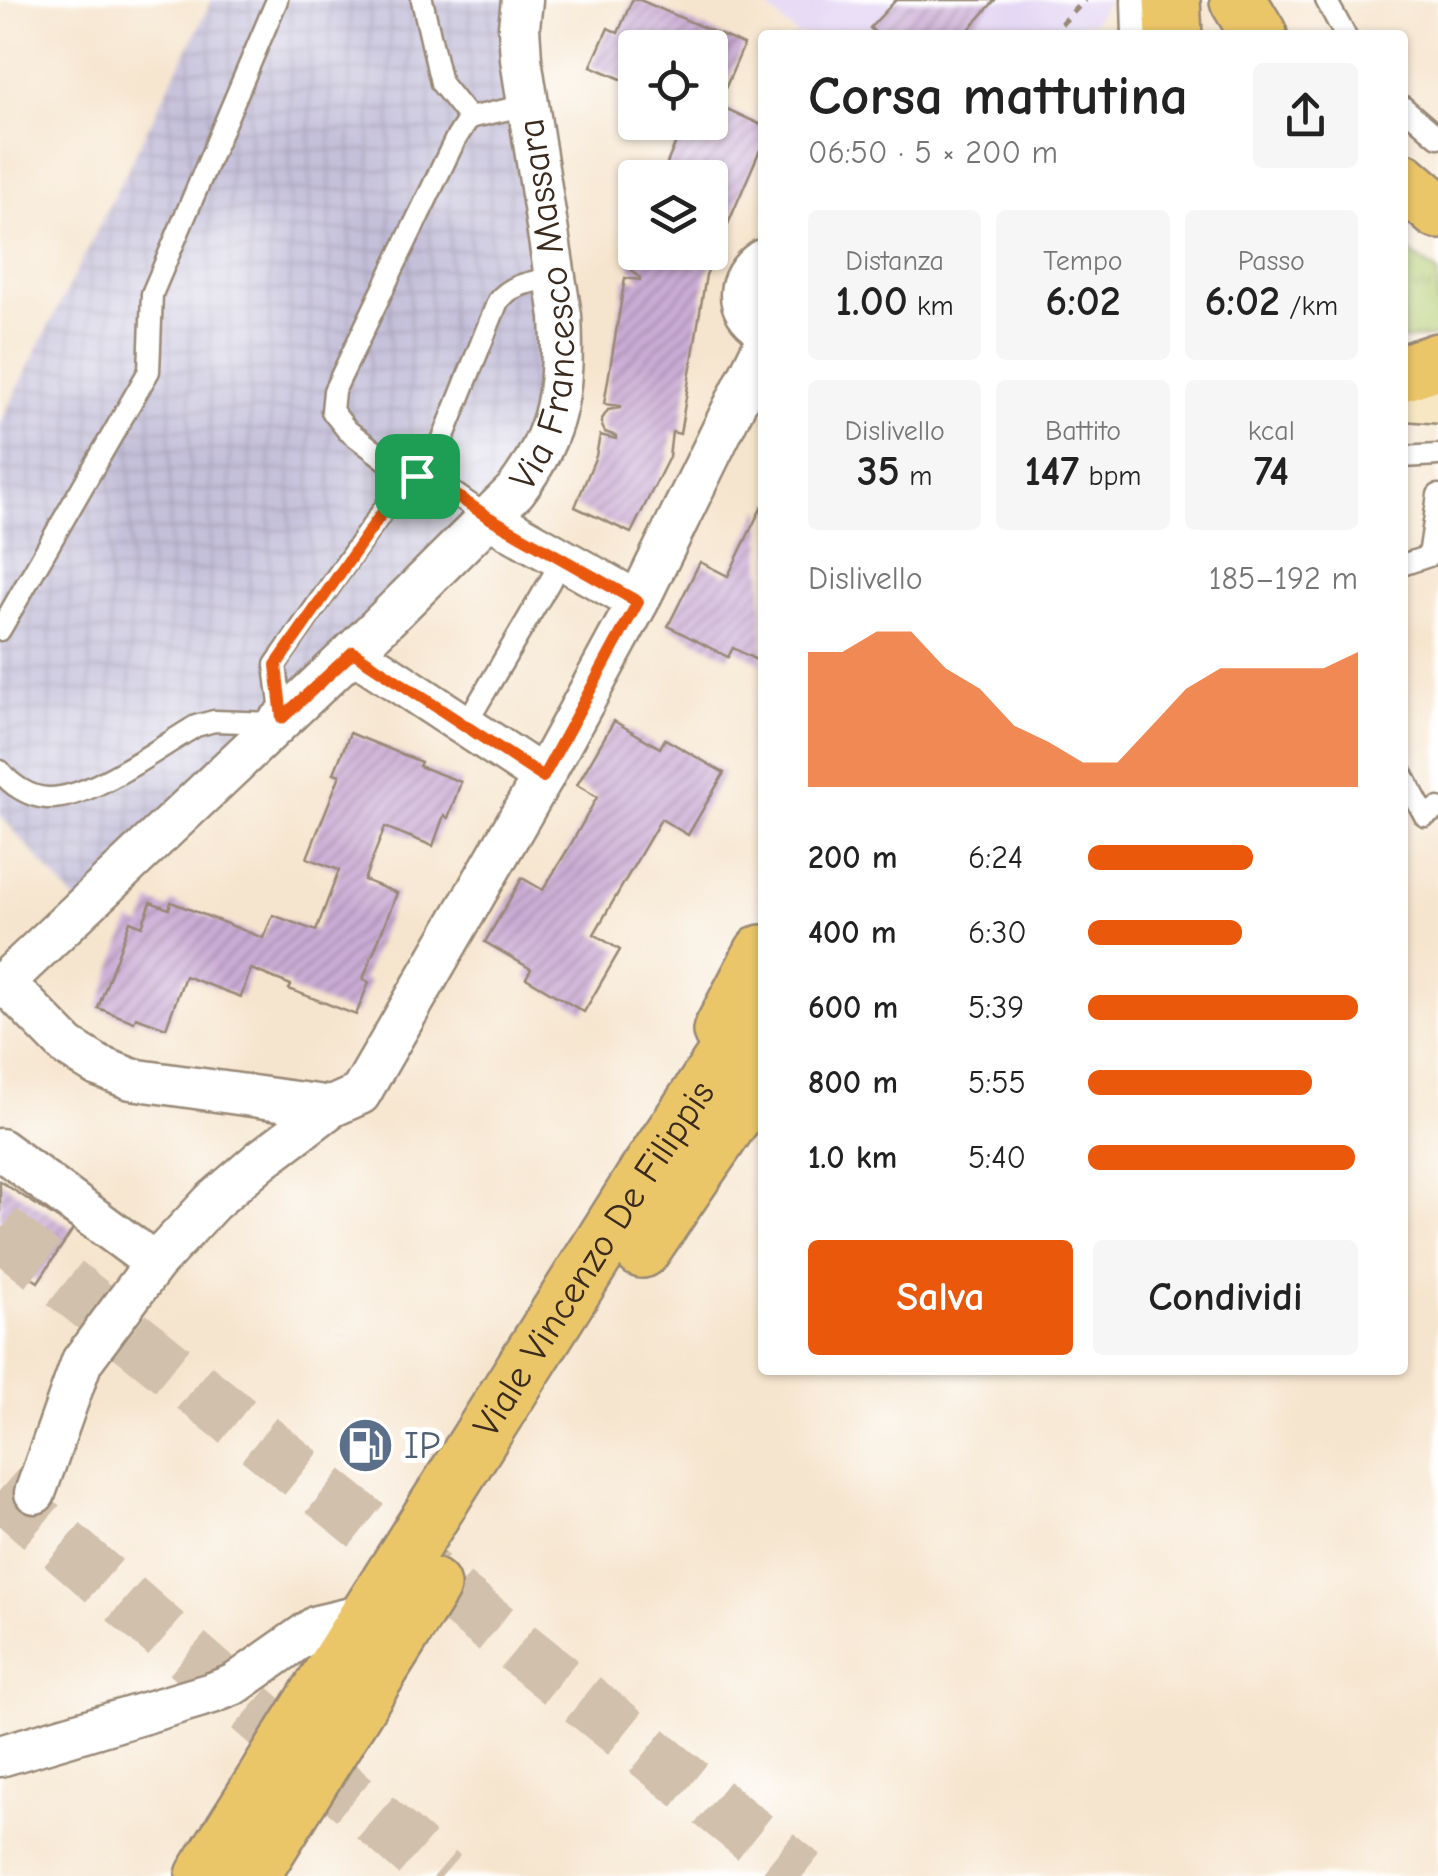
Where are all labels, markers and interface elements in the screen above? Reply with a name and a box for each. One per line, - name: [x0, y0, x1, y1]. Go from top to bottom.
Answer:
- map controls: [618, 30, 728, 270]
- button: locate: [618, 30, 728, 140]
- button: share: [1253, 63, 1358, 168]
- text: Corsa mattutina: [808, 64, 1188, 128]
- street label: Via Francesco Massara: [501, 116, 584, 499]
- text: 06:50 · 5 × 200 m: [808, 134, 1058, 171]
- button: layers: [618, 160, 728, 270]
- text: Distanza: [845, 245, 944, 277]
- text: Tempo: [1043, 245, 1123, 277]
- text: Passo: [1238, 245, 1305, 277]
- text: 1.00: [836, 277, 908, 326]
- text: 6:02: [1045, 277, 1121, 326]
- text: 6:02: [1204, 277, 1280, 326]
- text: km: [908, 290, 954, 322]
- text: /km: [1280, 290, 1338, 322]
- text: Dislivello: [844, 415, 945, 447]
- text: Battito: [1045, 415, 1121, 447]
- text: kcal: [1248, 415, 1295, 447]
- pin: [375, 434, 460, 519]
- text: 35: [857, 447, 900, 496]
- text: 147: [1024, 447, 1079, 496]
- text: 74: [1254, 447, 1289, 496]
- icon: arrive: [390, 449, 445, 504]
- text: m: [900, 460, 932, 492]
- text: bpm: [1079, 460, 1142, 492]
- text: Dislivello: [808, 560, 923, 597]
- text: 185–192 m: [1209, 560, 1358, 597]
- text: 200 m: [808, 839, 897, 876]
- text: 6:24: [968, 839, 1023, 876]
- text: 400 m: [808, 914, 896, 951]
- text: 6:30: [968, 914, 1027, 951]
- text: 600 m: [808, 989, 898, 1026]
- text: 5:39: [968, 989, 1024, 1026]
- text: 800 m: [808, 1064, 898, 1101]
- text: 5:55: [968, 1064, 1026, 1101]
- street label: Viale Vincenzo De Filippis: [464, 1073, 724, 1445]
- text: 1.0 km: [808, 1139, 897, 1176]
- text: 5:40: [968, 1139, 1026, 1176]
- button: Salva: [808, 1240, 1073, 1355]
- button: Condividi: [1093, 1240, 1358, 1355]
- fuel station icon: IP: [335, 1416, 395, 1476]
- place label: IP: [404, 1424, 440, 1468]

